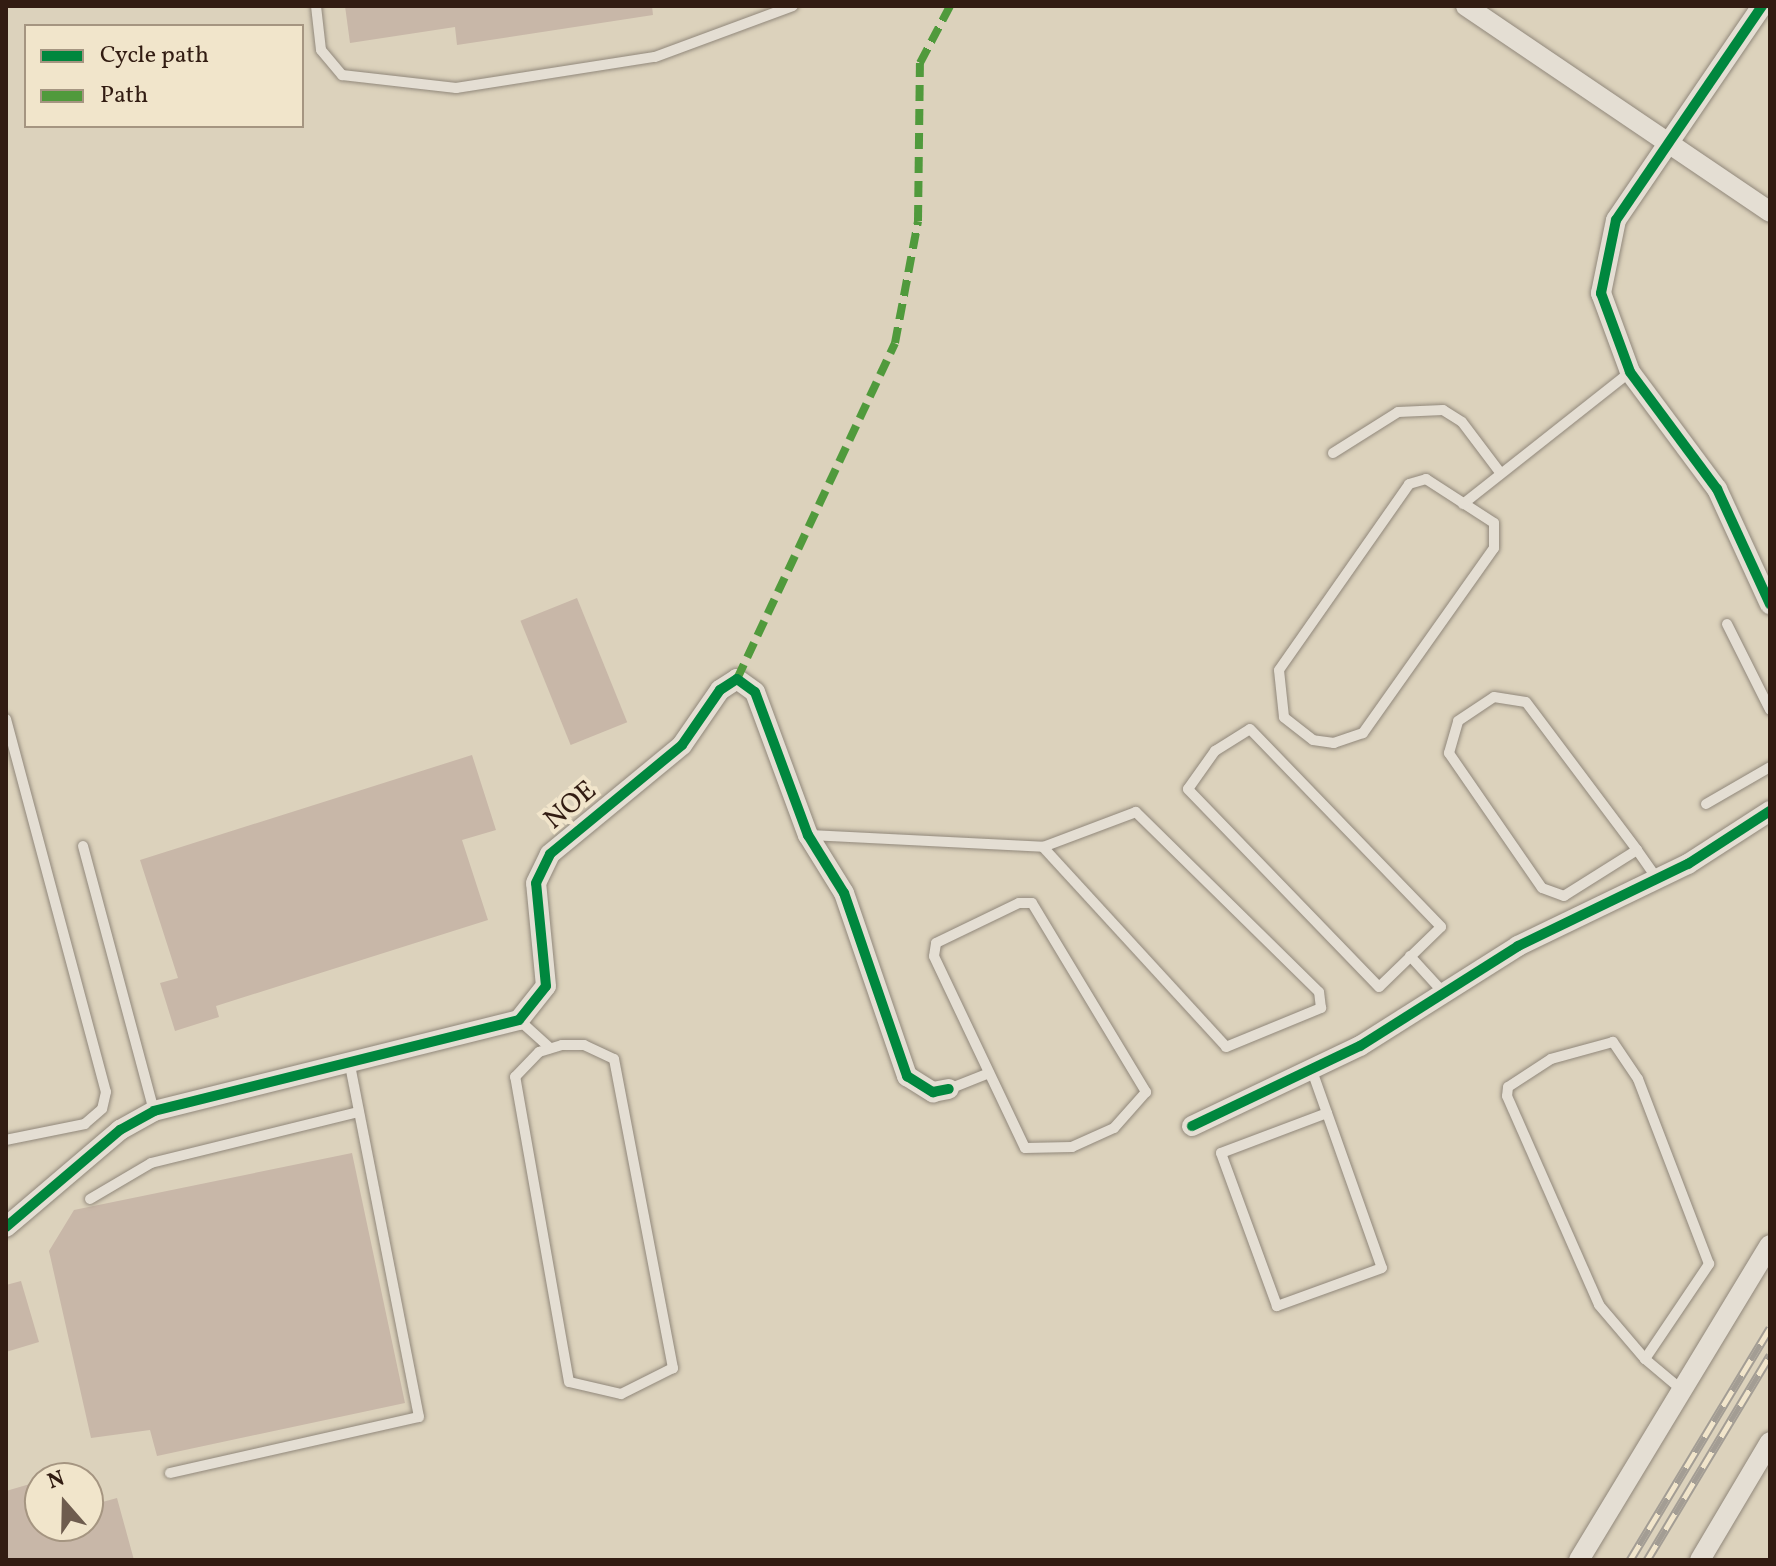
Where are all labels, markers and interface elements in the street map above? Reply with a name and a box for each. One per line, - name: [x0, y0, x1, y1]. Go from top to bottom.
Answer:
- legend: [24, 24, 304, 128]
- text: Cycle path: [100, 39, 209, 73]
- text: Path: [100, 79, 148, 113]
- street label: NOE: [538, 774, 604, 838]
- north arrow: [24, 1462, 104, 1542]
- text: N: [43, 1464, 69, 1498]

